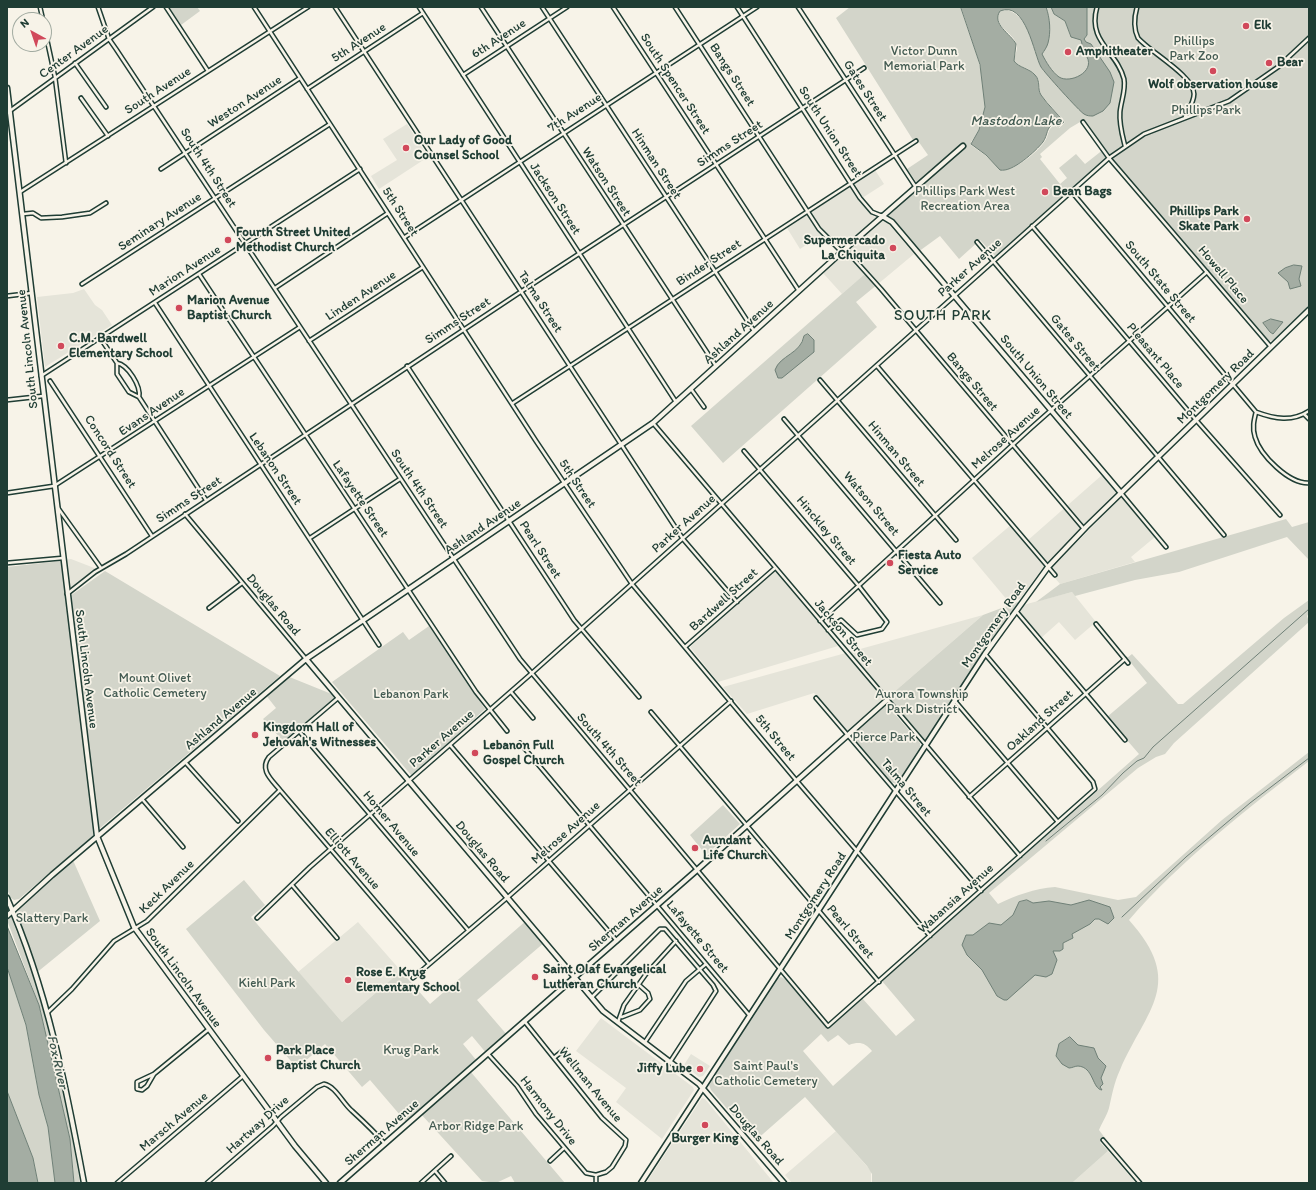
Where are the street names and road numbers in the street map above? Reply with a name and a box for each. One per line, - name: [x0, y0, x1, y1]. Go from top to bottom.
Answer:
- street label: 6th Avenue: [469, 16, 529, 62]
- street label: 5th Avenue: [329, 20, 389, 66]
- street label: Center Avenue: [36, 22, 112, 82]
- street label: South Spencer Street: [636, 30, 714, 138]
- street label: Bangs Street: [706, 40, 758, 110]
- street label: Gates Street: [839, 57, 891, 125]
- street label: South Avenue: [122, 64, 194, 118]
- street label: Weston Avenue: [205, 72, 285, 132]
- street label: South Union Street: [795, 83, 865, 181]
- street label: 7th Avenue: [545, 90, 605, 136]
- street label: Simms Street: [694, 117, 766, 171]
- street label: South 4th Street: [176, 125, 240, 211]
- street label: Hinman Street: [627, 126, 685, 202]
- street label: Watson Street: [578, 145, 634, 219]
- street label: Jackson Street: [526, 160, 584, 238]
- street label: 5th Street: [378, 184, 422, 240]
- street label: Seminary Avenue: [115, 189, 205, 255]
- street label: Parker Avenue: [935, 235, 1005, 301]
- street label: Binder Street: [673, 236, 745, 290]
- street label: South State Street: [1121, 238, 1199, 326]
- street label: Marion Avenue: [146, 242, 224, 300]
- street label: Howell Place: [1194, 243, 1252, 307]
- street label: Linden Avenue: [323, 267, 399, 325]
- street label: Talma Street: [514, 268, 566, 336]
- street label: South Lincoln Avenue: [14, 289, 42, 409]
- street label: Simms Street: [422, 294, 494, 348]
- street label: Ashland Avenue: [701, 296, 777, 368]
- street label: Gates Street: [1047, 311, 1103, 375]
- street label: Pleasant Place: [1123, 320, 1187, 392]
- street label: South Union Street: [996, 332, 1076, 422]
- street label: Montgomery Road: [1174, 346, 1258, 428]
- street label: Bangs Street: [943, 349, 1001, 415]
- street label: Evans Avenue: [116, 384, 188, 440]
- street label: Melrose Avenue: [968, 403, 1044, 473]
- street label: Concord Street: [80, 412, 140, 492]
- street label: Hinman Street: [864, 418, 928, 490]
- street label: Lebanon Street: [245, 430, 305, 508]
- street label: South 4th Street: [387, 446, 451, 532]
- street label: Lafayette Street: [328, 457, 392, 541]
- street label: 5th Street: [555, 457, 599, 511]
- street label: Watson Street: [840, 469, 902, 539]
- street label: Simms Street: [153, 473, 225, 527]
- street label: Parker Avenue: [649, 491, 719, 557]
- street label: Hinckley Street: [793, 493, 859, 569]
- street label: Ashland Avenue: [442, 496, 524, 558]
- street label: Pearl Street: [516, 518, 564, 582]
- street label: Bardwell Street: [686, 565, 762, 635]
- street label: Douglas Road: [243, 571, 303, 639]
- street label: Montgomery Road: [958, 579, 1030, 671]
- street label: Jackson Street: [810, 596, 876, 670]
- street label: South Lincoln Avenue: [71, 609, 101, 729]
- street label: Ashland Avenue: [182, 684, 260, 754]
- street label: Oakland Street: [1003, 687, 1077, 755]
- street label: Parker Avenue: [407, 707, 477, 771]
- street label: South 4th Street: [573, 710, 645, 790]
- street label: 5th Street: [751, 712, 799, 764]
- street label: Talma Street: [877, 756, 935, 820]
- street label: Homer Avenue: [359, 788, 423, 860]
- street label: Melrose Avenue: [528, 798, 604, 868]
- street label: Douglas Road: [452, 818, 512, 886]
- street label: Elliott Avenue: [321, 825, 383, 893]
- street label: Montgomery Road: [782, 849, 850, 943]
- street label: Keck Avenue: [136, 857, 198, 917]
- street label: Wabansia Avenue: [915, 861, 997, 937]
- street label: Sherman Avenue: [586, 882, 666, 956]
- street label: Lafayette Street: [662, 898, 732, 976]
- street label: Pearl Street: [823, 902, 877, 962]
- street label: South Lincoln Avenue: [141, 925, 225, 1031]
- street label: Wellman Avenue: [555, 1044, 625, 1126]
- street label: Harmony Drive: [516, 1073, 580, 1149]
- street label: Marsch Avenue: [137, 1089, 211, 1155]
- street label: Hartway Drive: [223, 1093, 293, 1157]
- street label: Sherman Avenue: [342, 1096, 422, 1170]
- street label: Douglas Road: [725, 1101, 787, 1169]

